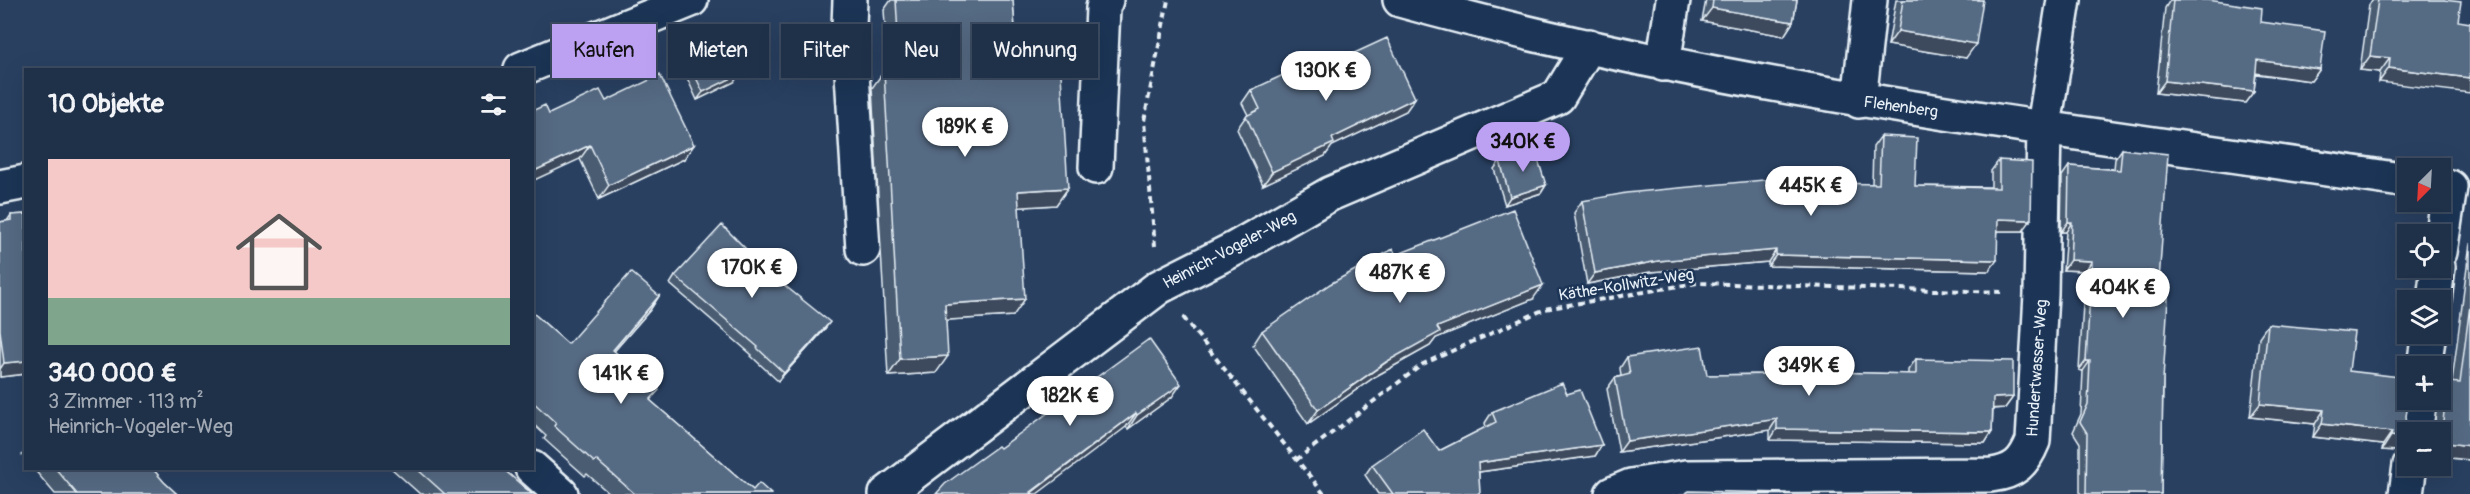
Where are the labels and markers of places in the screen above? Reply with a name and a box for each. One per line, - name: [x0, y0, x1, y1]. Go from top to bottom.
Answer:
- pin: 130K €: [1277, 51, 1375, 102]
- pin: 189K €: [916, 107, 1014, 158]
- pin: 340K €: [1474, 122, 1572, 173]
- pin: 445K €: [1762, 166, 1860, 217]
- pin: 170K €: [703, 248, 801, 299]
- pin: 487K €: [1351, 253, 1449, 304]
- pin: 404K €: [2074, 268, 2172, 319]
- pin: 349K €: [1760, 346, 1858, 397]
- pin: 141K €: [572, 354, 670, 405]
- pin: 182K €: [1021, 376, 1119, 427]

